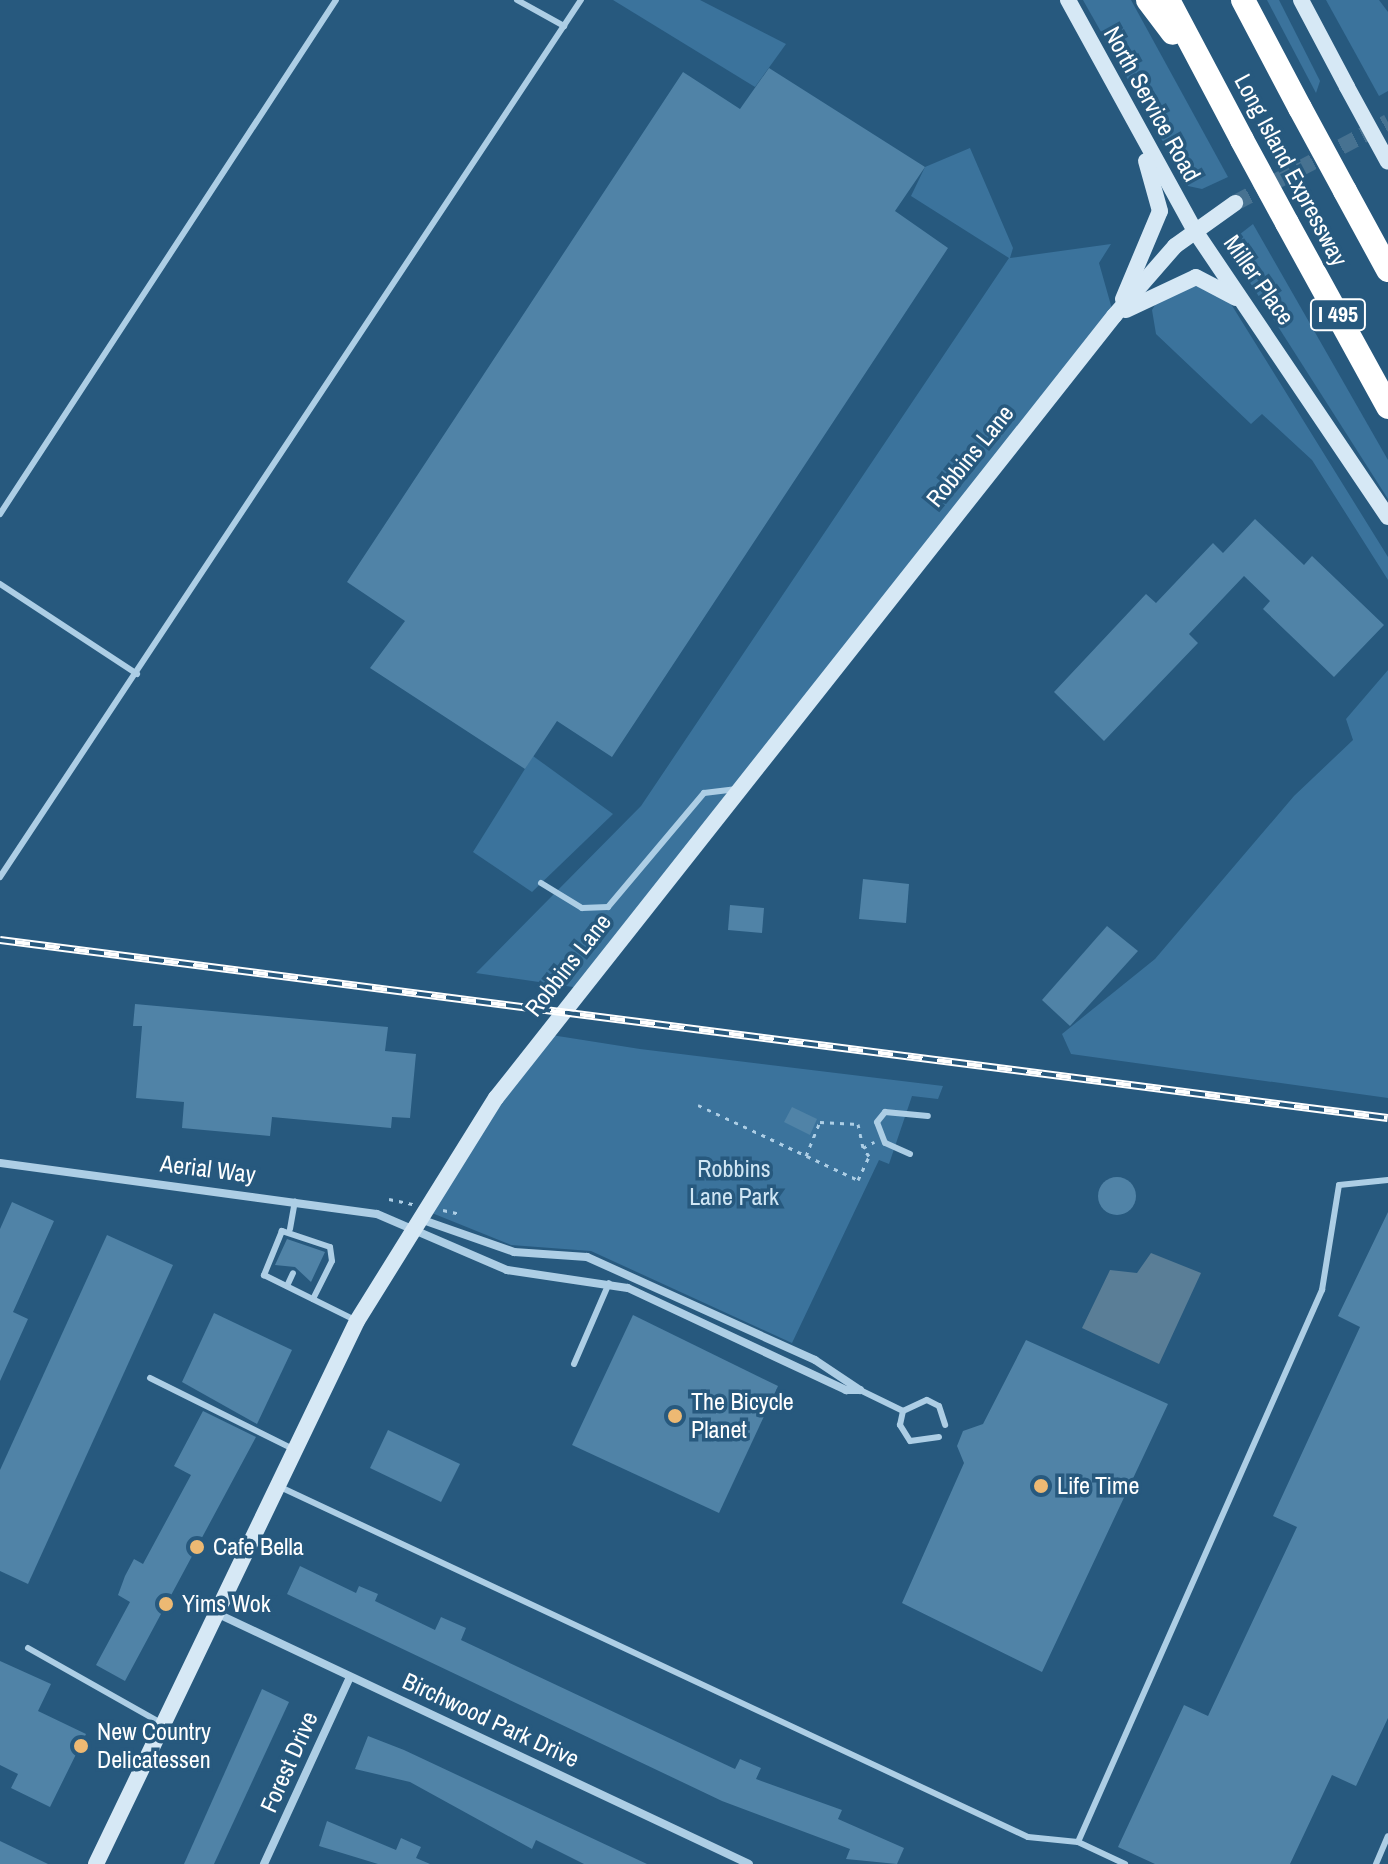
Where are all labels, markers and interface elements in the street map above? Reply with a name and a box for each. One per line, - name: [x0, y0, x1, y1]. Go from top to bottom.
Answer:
- street label: North Service Road: [1098, 21, 1206, 187]
- street label: Long Island Expressway: [1228, 69, 1354, 271]
- street label: Miller Place: [1218, 230, 1300, 330]
- road number: I 495: [1308, 297, 1368, 333]
- street label: Robbins Lane: [920, 399, 1020, 513]
- street label: Robbins Lane: [519, 908, 617, 1022]
- street label: Aerial Way: [159, 1149, 257, 1189]
- park label: Robbins Lane Park: [689, 1155, 779, 1211]
- place label: The Bicycle Planet: [691, 1388, 794, 1444]
- marker: The Bicycle Planet: [666, 1407, 684, 1425]
- place label: Life Time: [1057, 1472, 1140, 1500]
- marker: Life Time: [1032, 1477, 1050, 1495]
- place label: Cafe Bella: [213, 1533, 304, 1561]
- marker: Cafe Bella: [188, 1538, 206, 1556]
- place label: Yims Wok: [182, 1590, 271, 1618]
- marker: Yims Wok: [157, 1595, 175, 1613]
- street label: Birchwood Park Drive: [398, 1667, 584, 1773]
- street label: Forest Drive: [254, 1707, 324, 1817]
- place label: New Country Delicatessen: [97, 1718, 211, 1774]
- marker: New Country Delicatessen: [72, 1737, 90, 1755]

